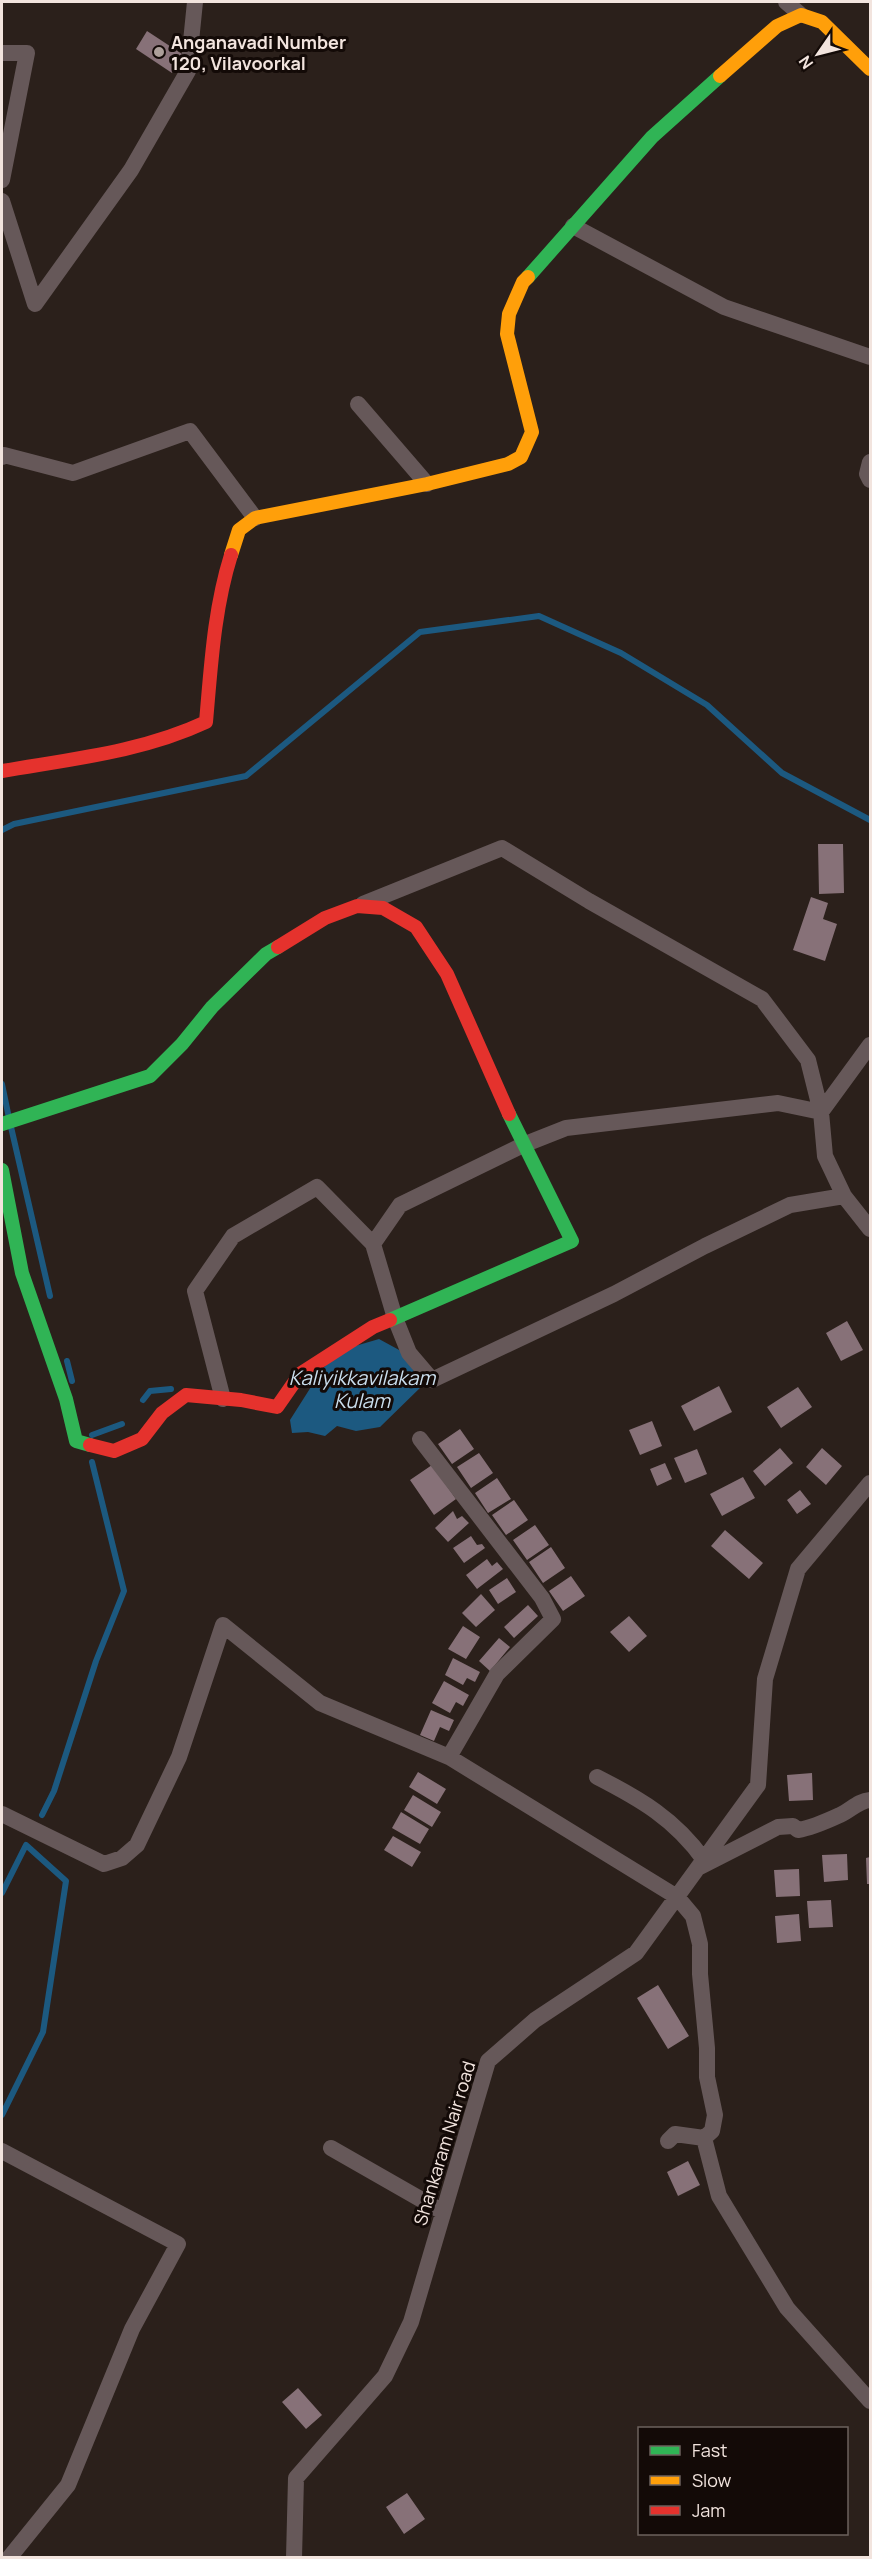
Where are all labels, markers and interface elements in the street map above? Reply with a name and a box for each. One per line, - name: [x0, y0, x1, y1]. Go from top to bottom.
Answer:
- north arrow: [788, 24, 848, 84]
- place label: Anganavadi Number 120, Vilavoorkal: [171, 30, 346, 75]
- marker: Anganavadi Number 120, Vilavoorkal: [152, 45, 166, 59]
- text: N: [793, 52, 818, 74]
- water label: Kaliyikkavilakam Kulam: [289, 1364, 437, 1414]
- street label: Shankaram Nair road: [408, 2058, 480, 2228]
- legend: [638, 2427, 848, 2535]
- text: Fast: [692, 2438, 727, 2462]
- text: Slow: [692, 2468, 732, 2492]
- text: Jam: [692, 2498, 726, 2522]

